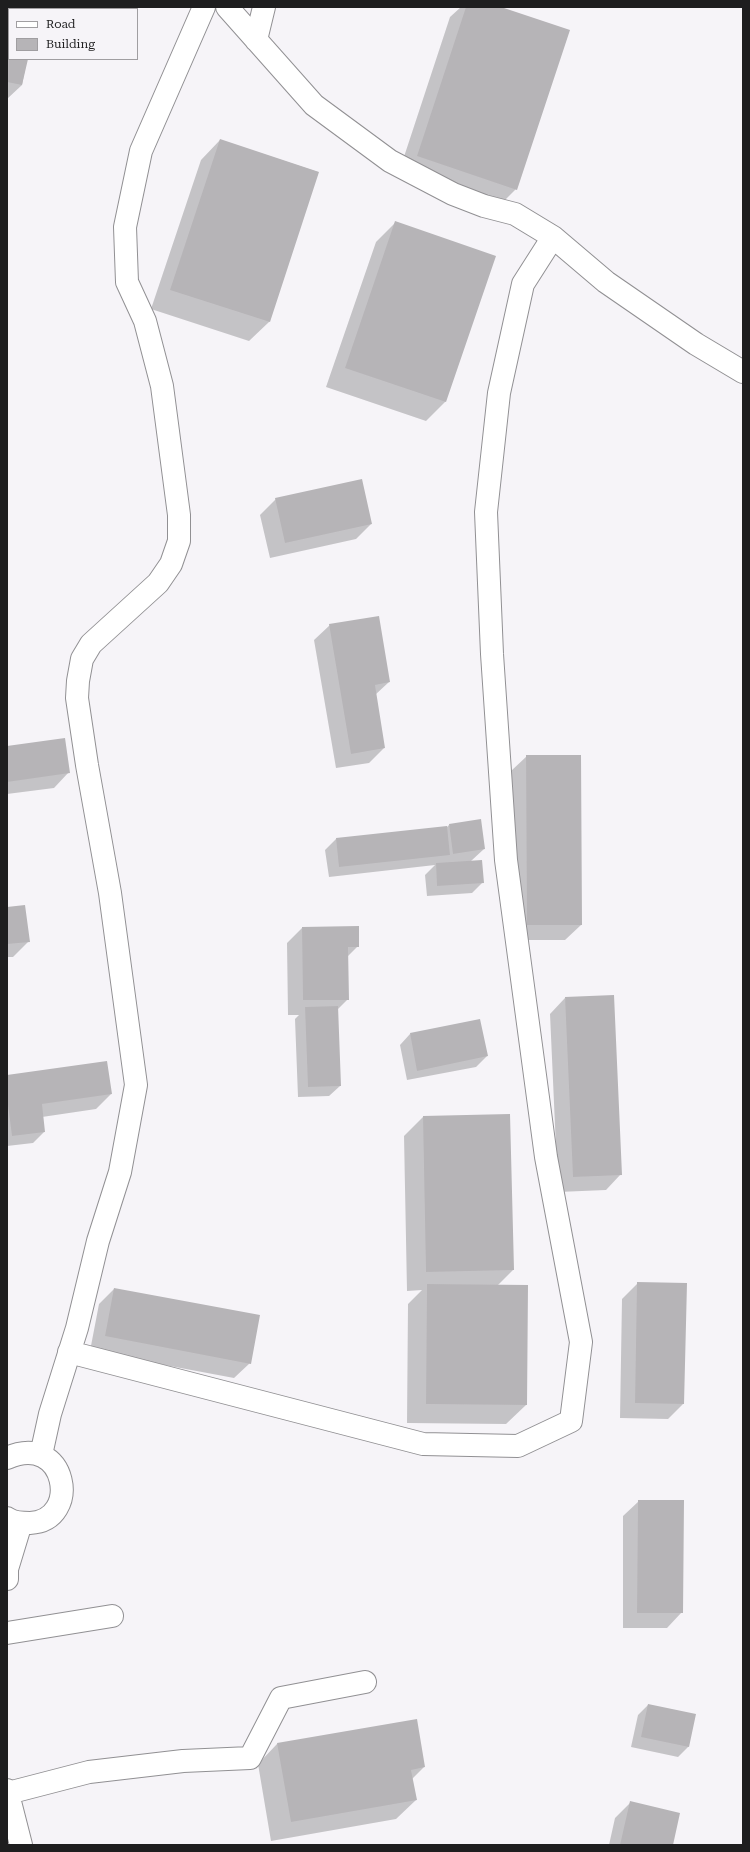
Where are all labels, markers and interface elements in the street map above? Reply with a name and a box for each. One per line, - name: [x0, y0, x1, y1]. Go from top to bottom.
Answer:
- legend: [8, 8, 138, 60]
- text: Road: [46, 17, 75, 31]
- text: Building: [46, 37, 95, 51]

